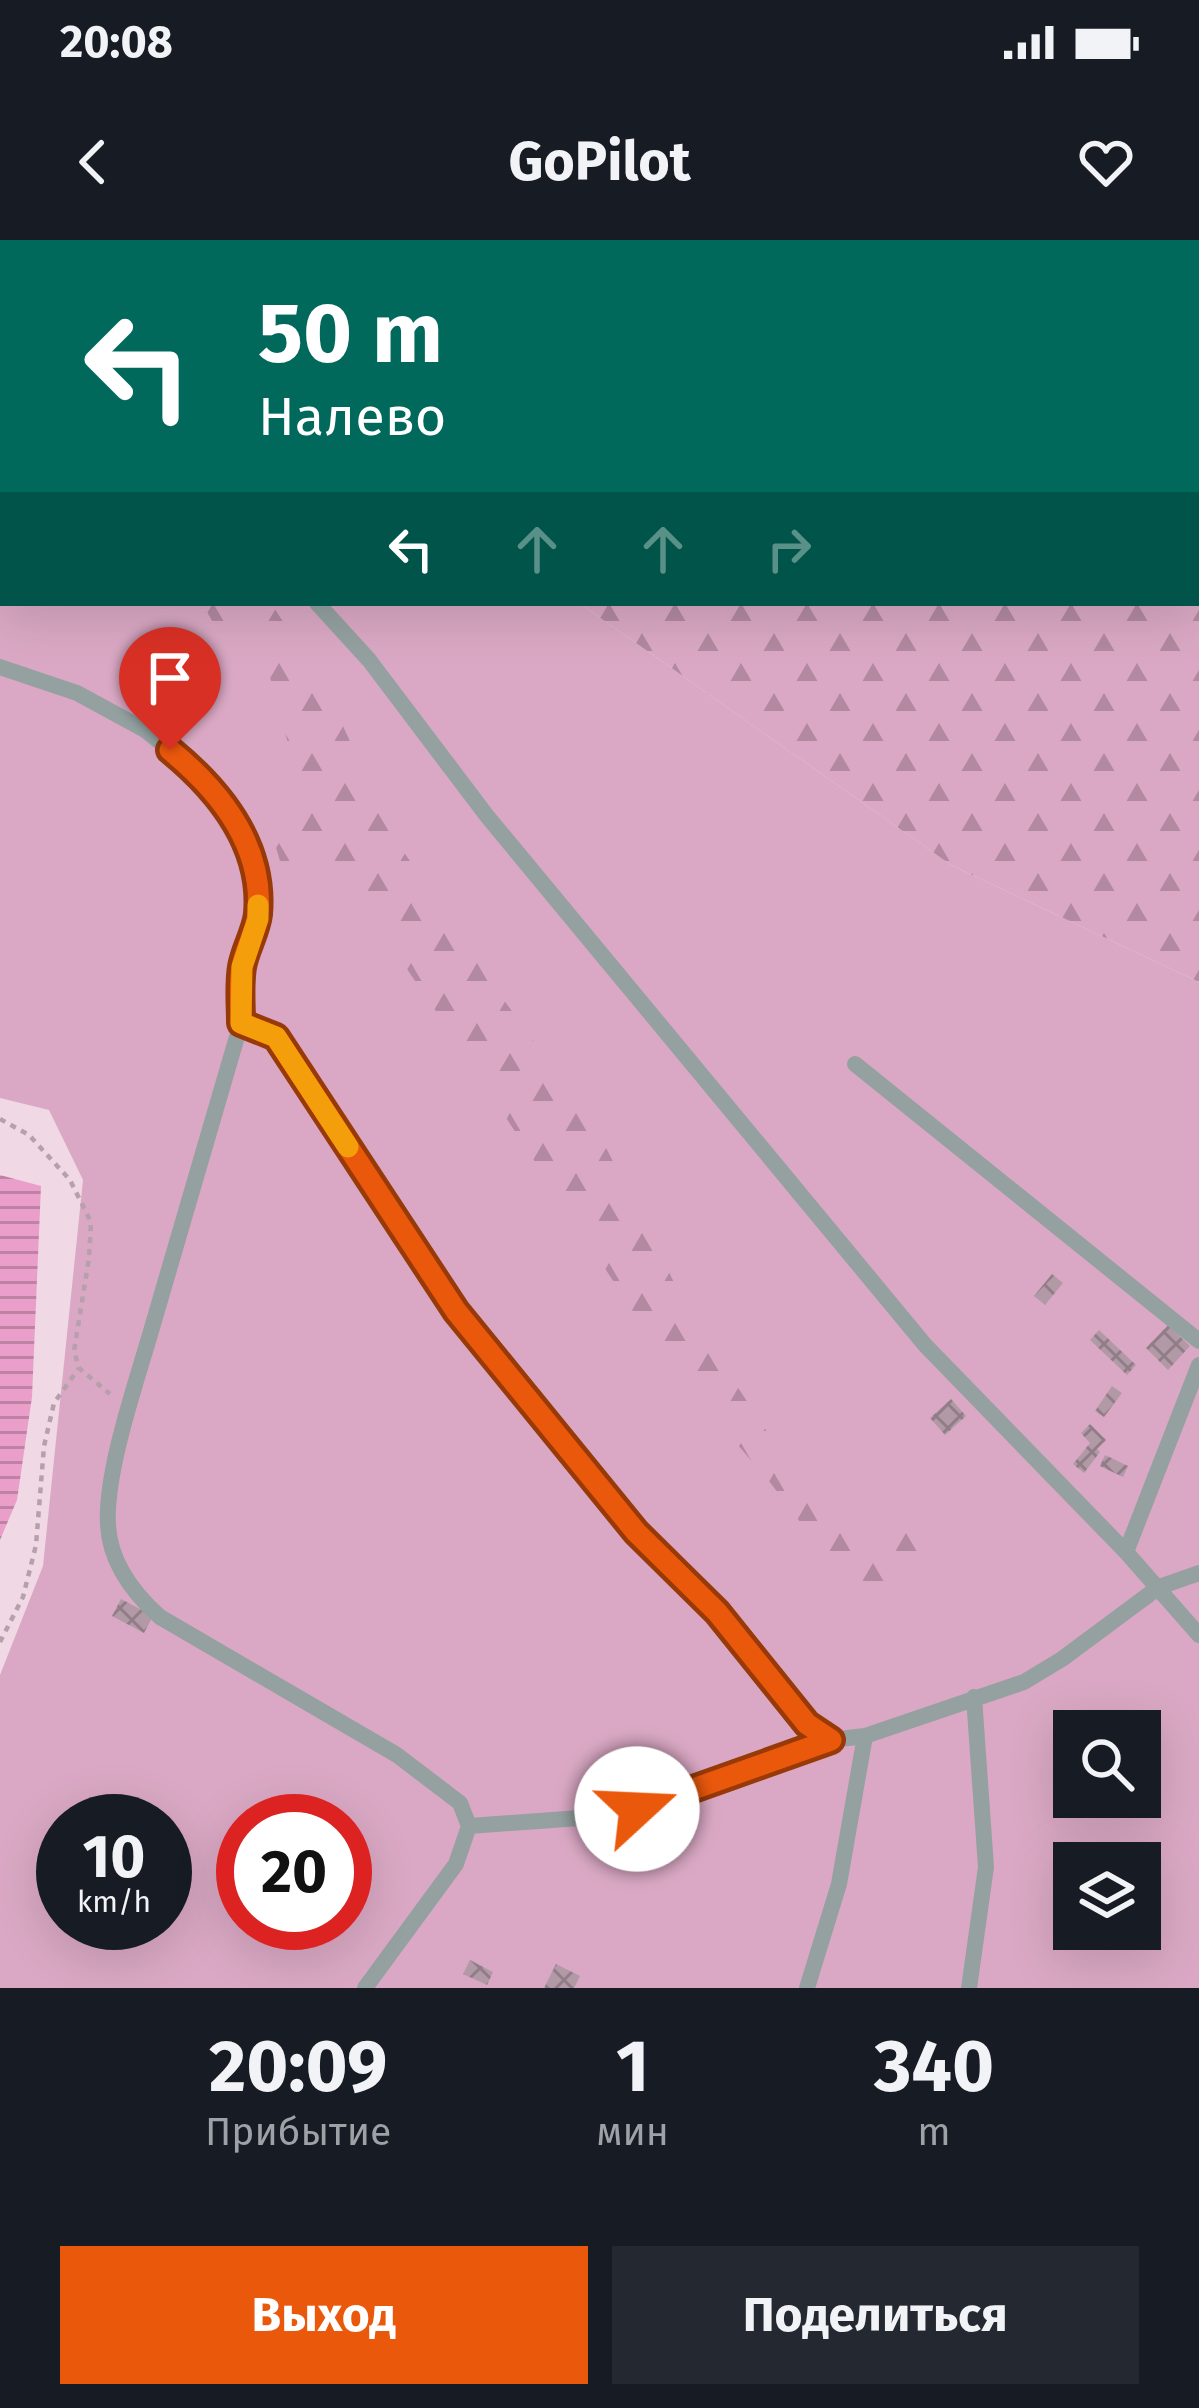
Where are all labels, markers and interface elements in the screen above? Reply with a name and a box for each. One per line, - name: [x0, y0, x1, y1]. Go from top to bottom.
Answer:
- text: 20:08: [60, 15, 173, 69]
- icon: back: [60, 129, 126, 195]
- icon: heart: [1073, 129, 1139, 195]
- text: GoPilot: [508, 130, 691, 194]
- text: 50 m: [258, 283, 443, 384]
- icon: left: [60, 288, 216, 444]
- text: Налево: [258, 385, 446, 449]
- icon: left: [378, 516, 444, 582]
- icon: ahead: [504, 516, 570, 582]
- icon: ahead: [630, 516, 696, 582]
- icon: right: [756, 516, 822, 582]
- pin: [119, 627, 221, 750]
- icon: arrive: [137, 645, 203, 711]
- map controls: [1053, 1710, 1161, 1950]
- button: search: [1053, 1710, 1161, 1818]
- position arrow: [574, 1746, 700, 1872]
- speed limit sign: 20: [216, 1794, 372, 1950]
- text: 10: [83, 1821, 145, 1893]
- button: layers: [1053, 1842, 1161, 1950]
- text: km/h: [77, 1884, 151, 1920]
- text: 20:09: [209, 2024, 387, 2110]
- text: 1: [616, 2024, 649, 2110]
- text: 340: [874, 2024, 994, 2110]
- text: Прибытие: [205, 2109, 391, 2155]
- text: мин: [596, 2109, 669, 2155]
- text: m: [917, 2109, 951, 2155]
- button: Выход: [60, 2246, 588, 2384]
- button: Поделиться: [612, 2246, 1139, 2384]

